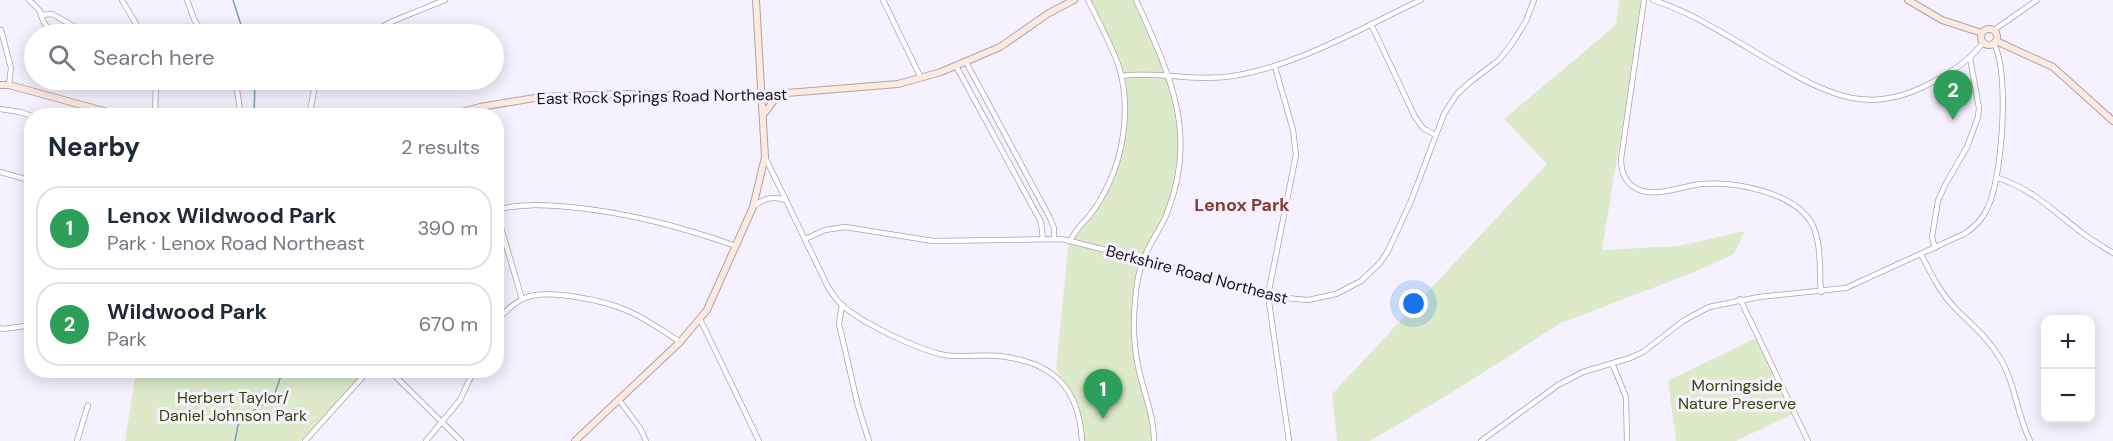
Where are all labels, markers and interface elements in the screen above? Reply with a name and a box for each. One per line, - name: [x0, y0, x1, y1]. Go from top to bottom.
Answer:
- search box: [24, 24, 504, 90]
- icon: search: [45, 41, 78, 74]
- text: Search here: [93, 43, 214, 72]
- pin: 2: [1934, 70, 1972, 120]
- street label: East Rock Springs Road Northeast: [537, 84, 787, 109]
- text: Nearby: [48, 130, 140, 164]
- text: 2 results: [401, 134, 480, 160]
- district label: Lenox Park: [1194, 193, 1290, 217]
- text: Lenox Wildwood Park: [107, 201, 336, 230]
- text: 1: [66, 215, 73, 241]
- text: 390 m: [417, 215, 478, 241]
- text: Park · Lenox Road Northeast: [107, 230, 365, 256]
- street label: Berkshire Road Northeast: [1104, 240, 1290, 309]
- your location: [1399, 289, 1428, 318]
- text: Wildwood Park: [107, 297, 267, 326]
- text: 2: [64, 311, 75, 337]
- text: 670 m: [419, 311, 478, 337]
- map controls: [2041, 315, 2095, 423]
- button: +: [2041, 315, 2095, 369]
- text: Park: [107, 326, 147, 352]
- button: −: [2041, 369, 2095, 423]
- pin: 1: [1084, 370, 1122, 419]
- park label: Morningside Nature Preserve: [1678, 375, 1796, 414]
- park label: Herbert Taylor/ Daniel Johnson Park: [159, 387, 307, 426]

